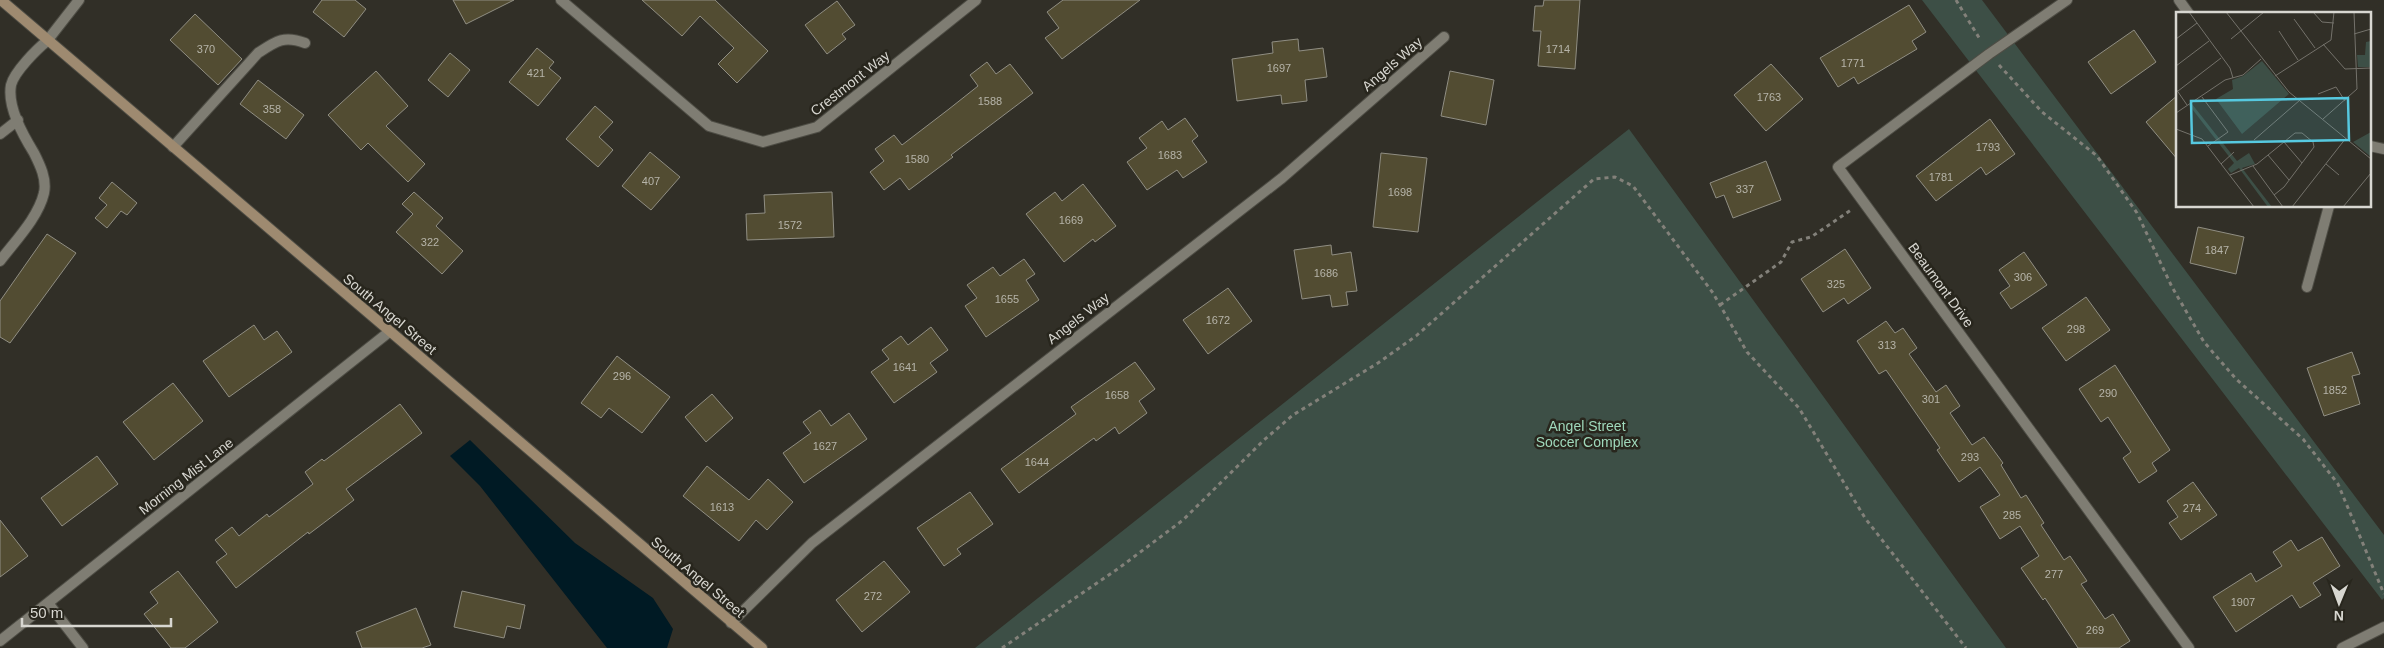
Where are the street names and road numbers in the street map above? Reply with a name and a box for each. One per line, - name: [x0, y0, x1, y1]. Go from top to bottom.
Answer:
- street label: Angels Way: [1359, 34, 1425, 94]
- street label: Crestmont Way: [807, 47, 893, 119]
- street label: Beaumont Drive: [1905, 240, 1977, 330]
- street label: South Angel Street: [340, 270, 440, 358]
- street label: Angels Way: [1044, 289, 1112, 347]
- street label: Morning Mist Lane: [136, 434, 236, 518]
- street label: South Angel Street: [648, 533, 748, 621]

